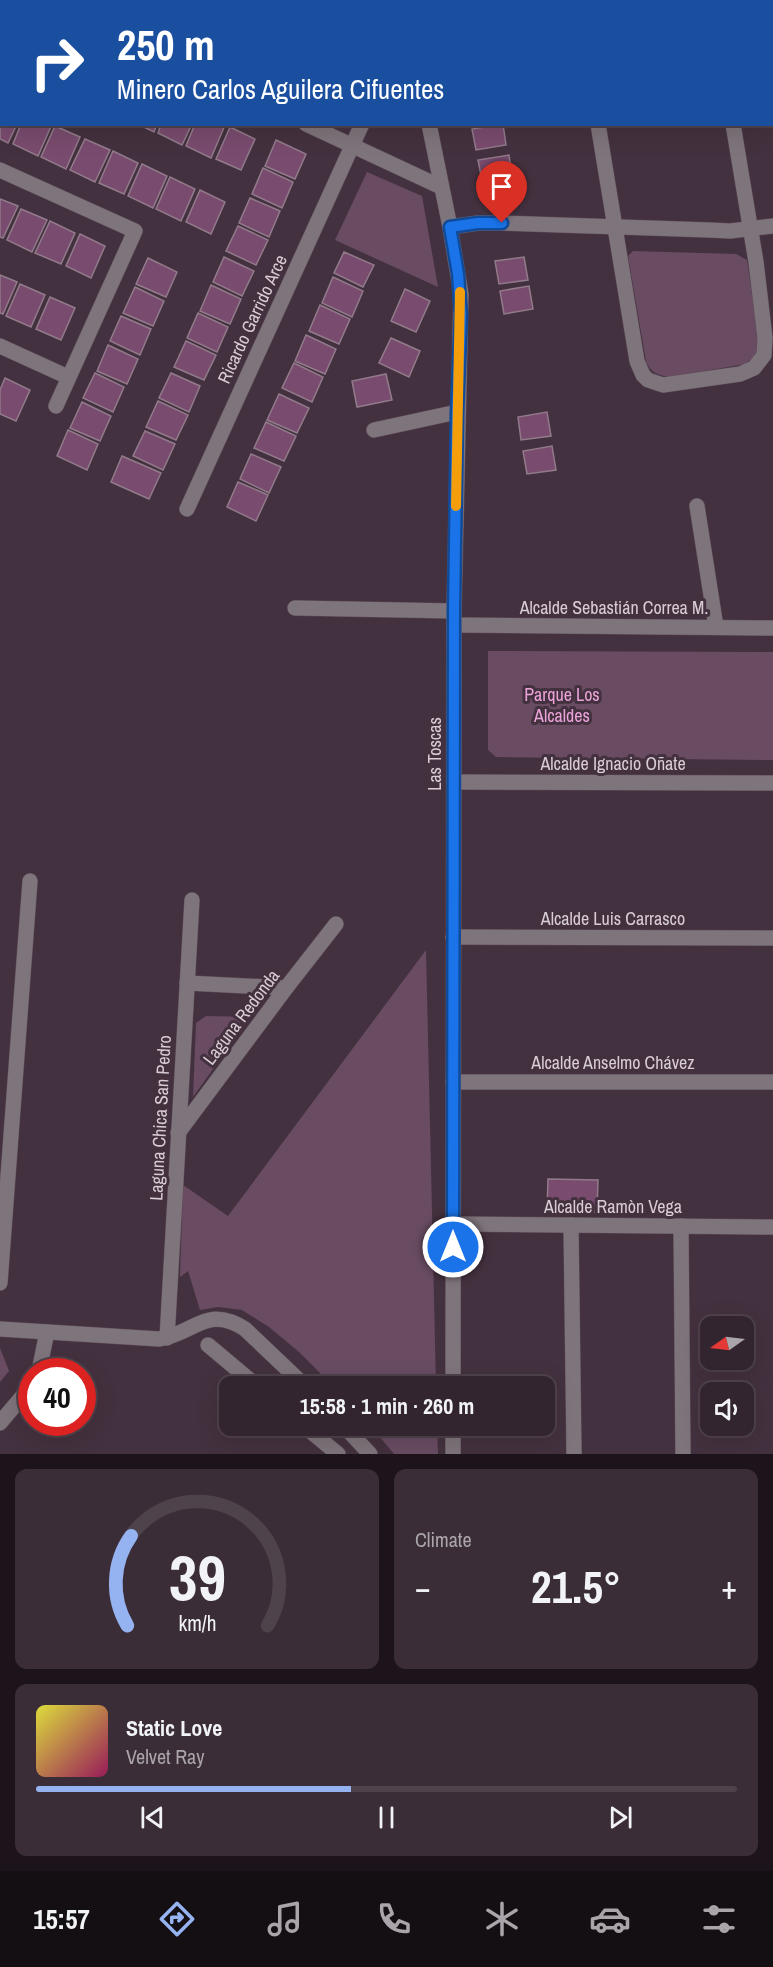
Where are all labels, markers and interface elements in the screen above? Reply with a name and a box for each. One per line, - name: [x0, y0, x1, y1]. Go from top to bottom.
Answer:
- text: 250 m: [117, 17, 215, 73]
- icon: right: [18, 24, 96, 102]
- text: Minero Carlos Aguilera Cifuentes: [117, 71, 444, 107]
- pin: [476, 161, 527, 223]
- icon: arrive: [485, 170, 518, 203]
- street label: Ricardo Garrido Arce: [211, 251, 293, 387]
- street label: Alcalde Sebastián Correa M.: [519, 595, 708, 620]
- park label: Parque Los Alcaldes: [524, 682, 600, 728]
- street label: Las Toscas: [422, 717, 447, 791]
- street label: Alcalde Ignacio Oñate: [539, 751, 686, 776]
- street label: Alcalde Luis Carrasco: [540, 906, 685, 931]
- street label: Laguna Redonda: [197, 964, 285, 1070]
- street label: Laguna Chica San Pedro: [143, 1035, 177, 1201]
- street label: Alcalde Anselmo Chávez: [530, 1050, 695, 1075]
- street label: Alcalde Ramòn Vega: [543, 1194, 682, 1219]
- position arrow: [421, 1215, 485, 1279]
- north arrow: [700, 1316, 754, 1370]
- map controls: [700, 1316, 754, 1436]
- speed limit sign: 40: [18, 1358, 96, 1436]
- button: sound: [700, 1382, 754, 1436]
- text: 15:58 · 1 min · 260 m: [300, 1391, 474, 1421]
- text: Climate: [415, 1526, 472, 1553]
- text: 39: [169, 1535, 225, 1619]
- text: 21.5°: [531, 1556, 621, 1617]
- text: −: [415, 1565, 431, 1609]
- text: +: [721, 1565, 737, 1609]
- text: km/h: [178, 1609, 216, 1638]
- text: Static Love: [126, 1713, 222, 1743]
- text: Velvet Ray: [126, 1743, 204, 1770]
- icon: previous: [136, 1801, 169, 1834]
- icon: pause: [370, 1801, 403, 1834]
- icon: next: [604, 1801, 637, 1834]
- icon: directions: [156, 1898, 198, 1940]
- icon: music: [264, 1898, 306, 1940]
- icon: phone: [373, 1898, 415, 1940]
- icon: climate: [481, 1898, 523, 1940]
- icon: car: [589, 1898, 631, 1940]
- icon: filters: [698, 1898, 740, 1940]
- text: 15:57: [33, 1901, 90, 1937]

